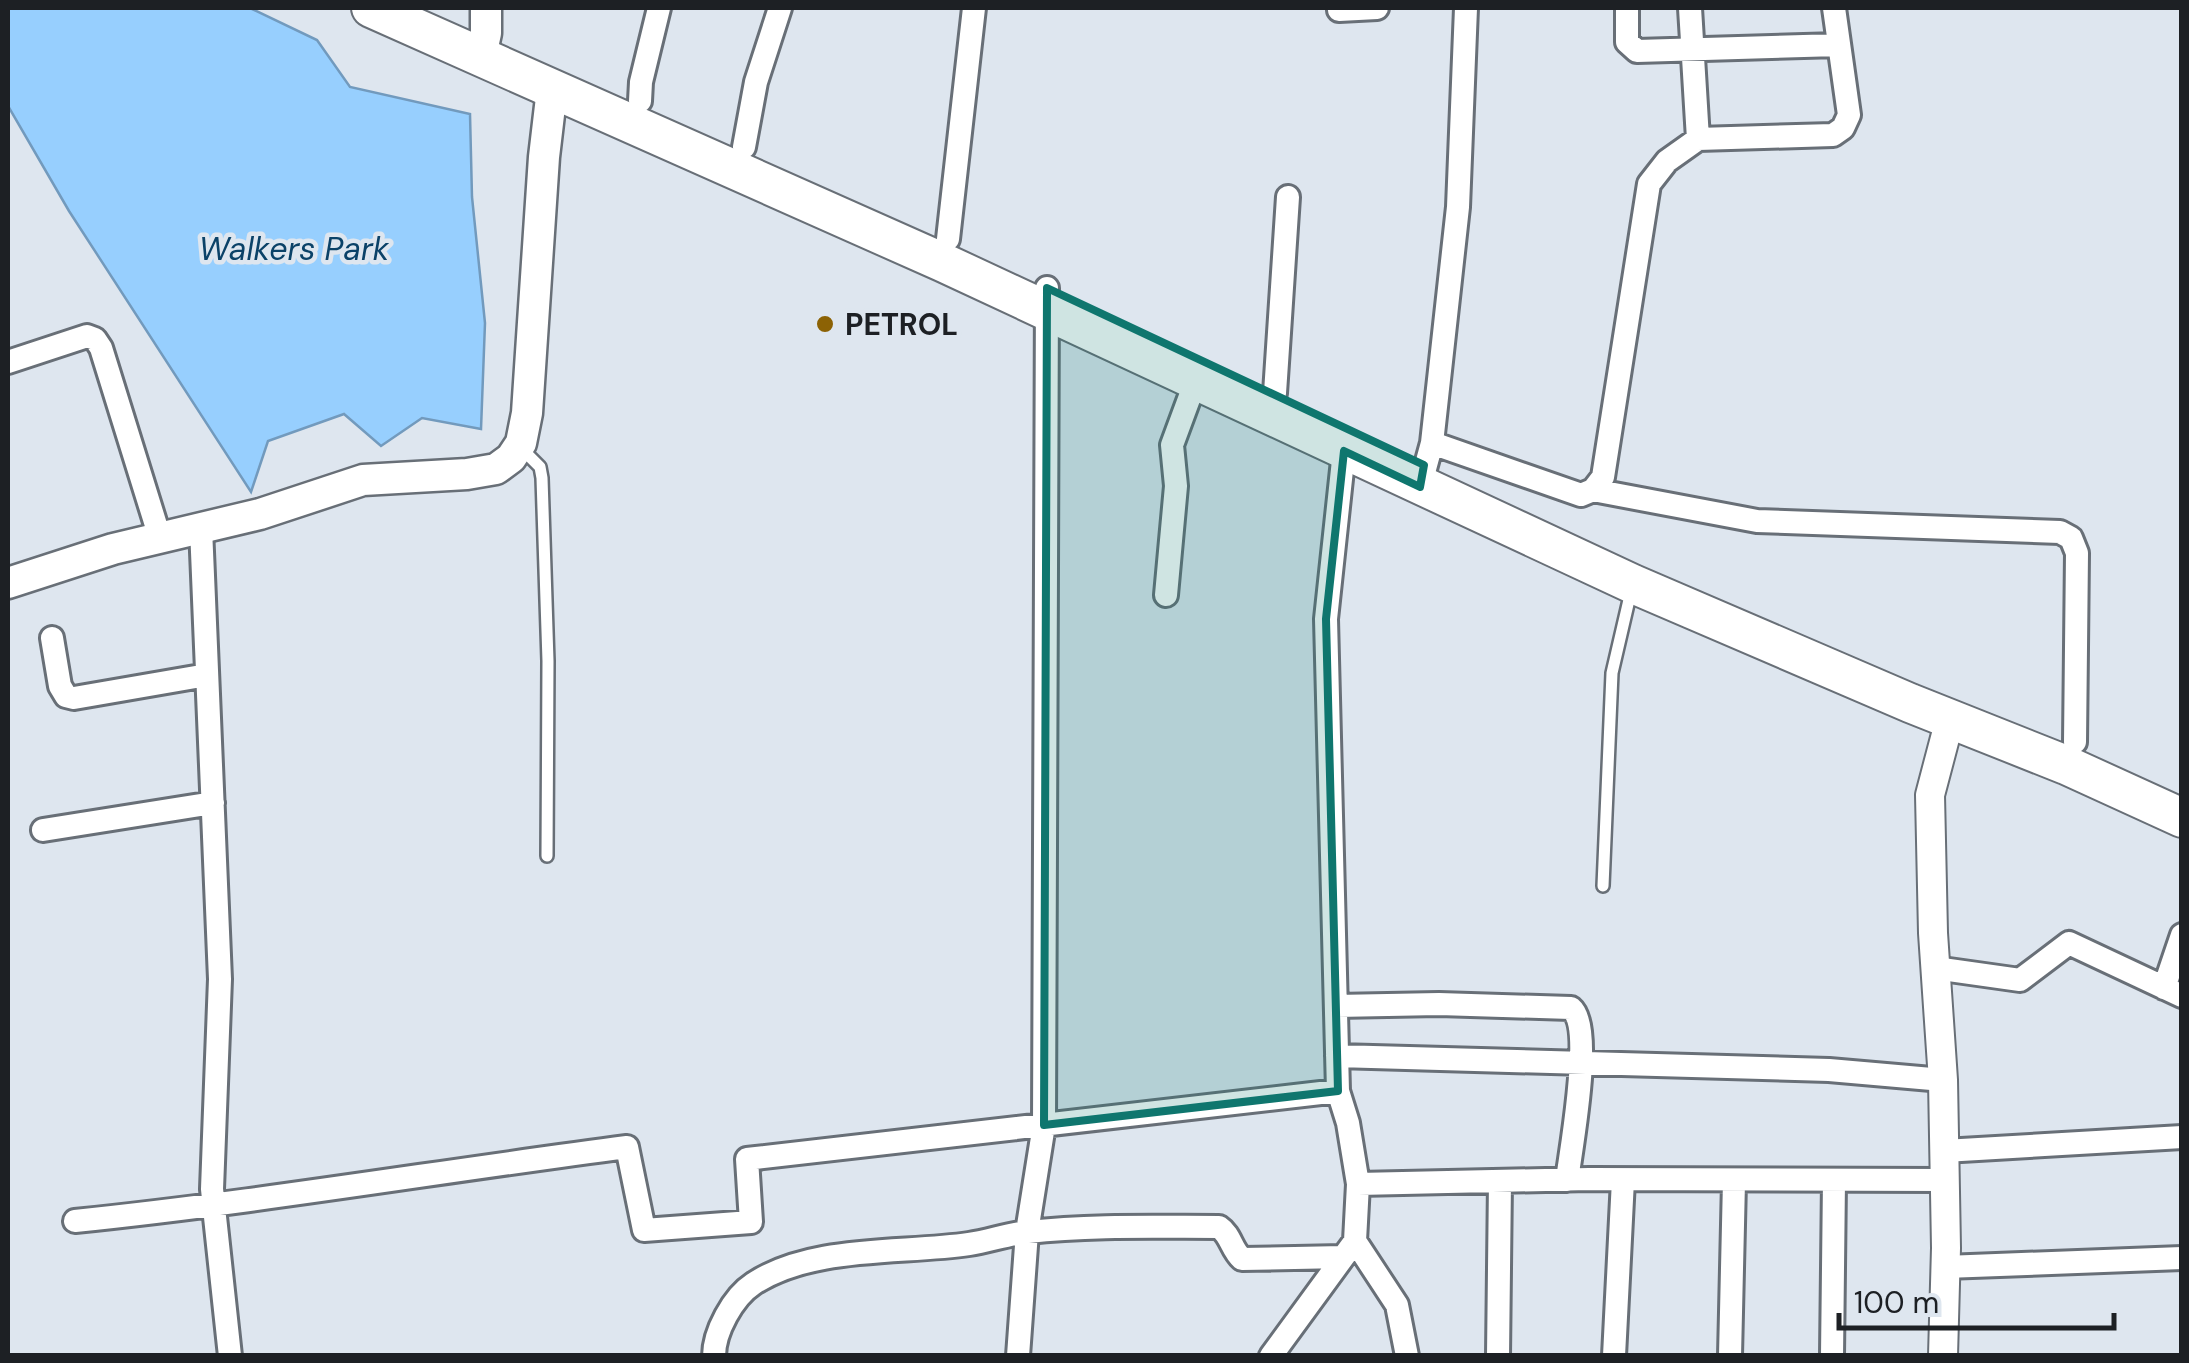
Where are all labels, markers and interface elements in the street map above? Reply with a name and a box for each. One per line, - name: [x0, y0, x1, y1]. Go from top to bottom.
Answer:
- water label: Walkers Park: [199, 228, 390, 270]
- place label: PETROL: [845, 305, 958, 344]
- marker: PETROL: [814, 313, 836, 335]
- scale bar: [1839, 1268, 2114, 1330]
- text: 100 m: [1854, 1283, 1939, 1322]

